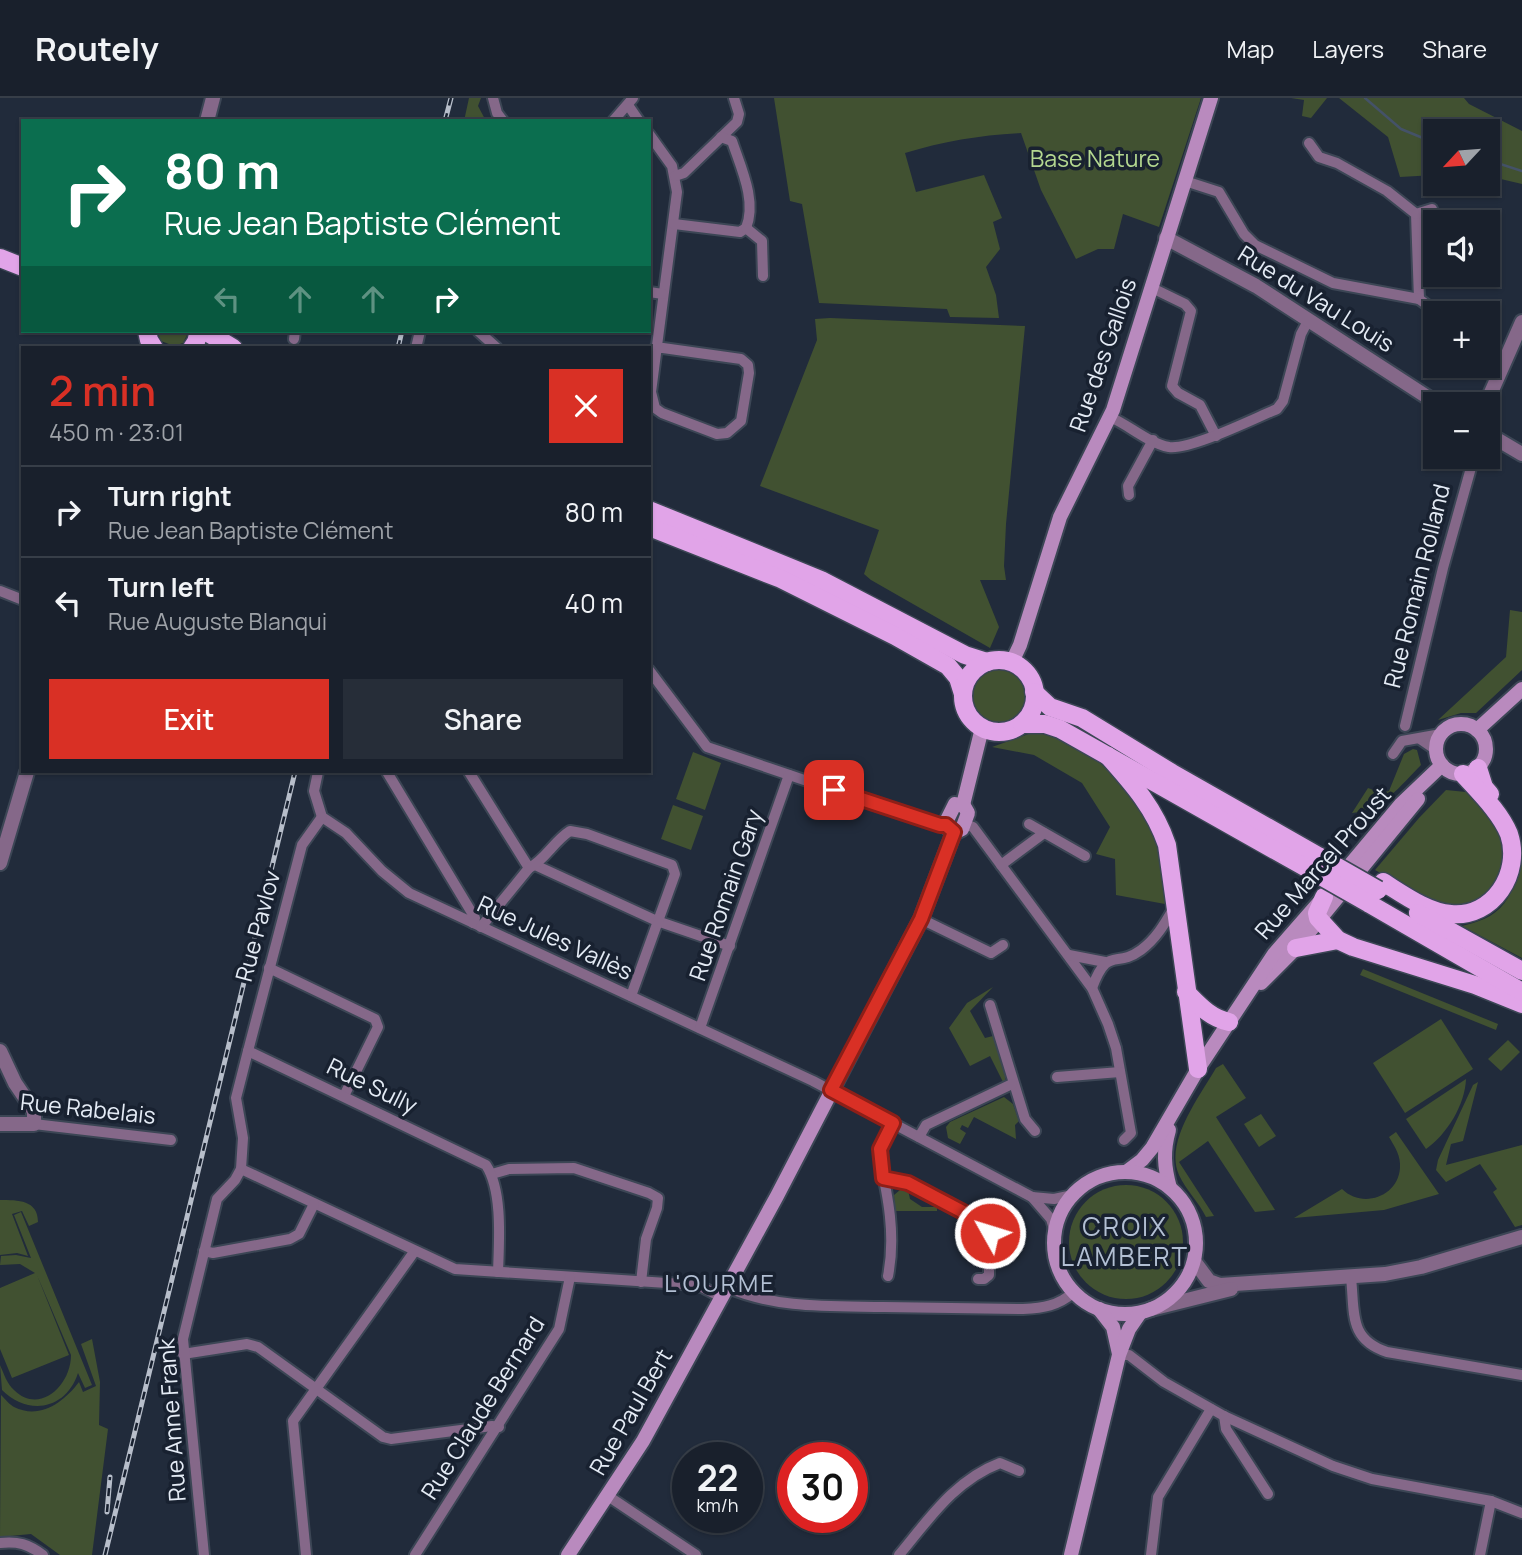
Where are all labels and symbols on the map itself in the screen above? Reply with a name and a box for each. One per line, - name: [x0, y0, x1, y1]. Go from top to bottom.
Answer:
- north arrow: [1423, 119, 1500, 196]
- park label: Base Nature: [1030, 142, 1160, 174]
- street label: Rue du Vau Louis: [1232, 237, 1401, 359]
- street label: Rue des Gallois: [1061, 273, 1143, 436]
- street label: Rue Romain Rolland: [1375, 480, 1457, 691]
- pin: [804, 760, 864, 820]
- street label: Rue Marcel Proust: [1247, 779, 1398, 946]
- street label: Rue Romain Gary: [681, 805, 769, 985]
- street label: Rue Pavlov: [227, 866, 287, 985]
- street label: Rue Jules Vallès: [473, 887, 638, 987]
- street label: Rue Sully: [322, 1049, 423, 1121]
- street label: Rue Rabelais: [19, 1085, 157, 1131]
- position arrow: [953, 1196, 1027, 1270]
- district label: CROIX LAMBERT: [1061, 1208, 1189, 1274]
- district label: L'OURME: [664, 1266, 776, 1299]
- street label: Rue Claude Bernard: [413, 1310, 551, 1505]
- street label: Rue Anne Frank: [149, 1337, 193, 1503]
- street label: Rue Paul Bert: [581, 1342, 679, 1481]
- speed limit sign: 30: [777, 1442, 868, 1533]

